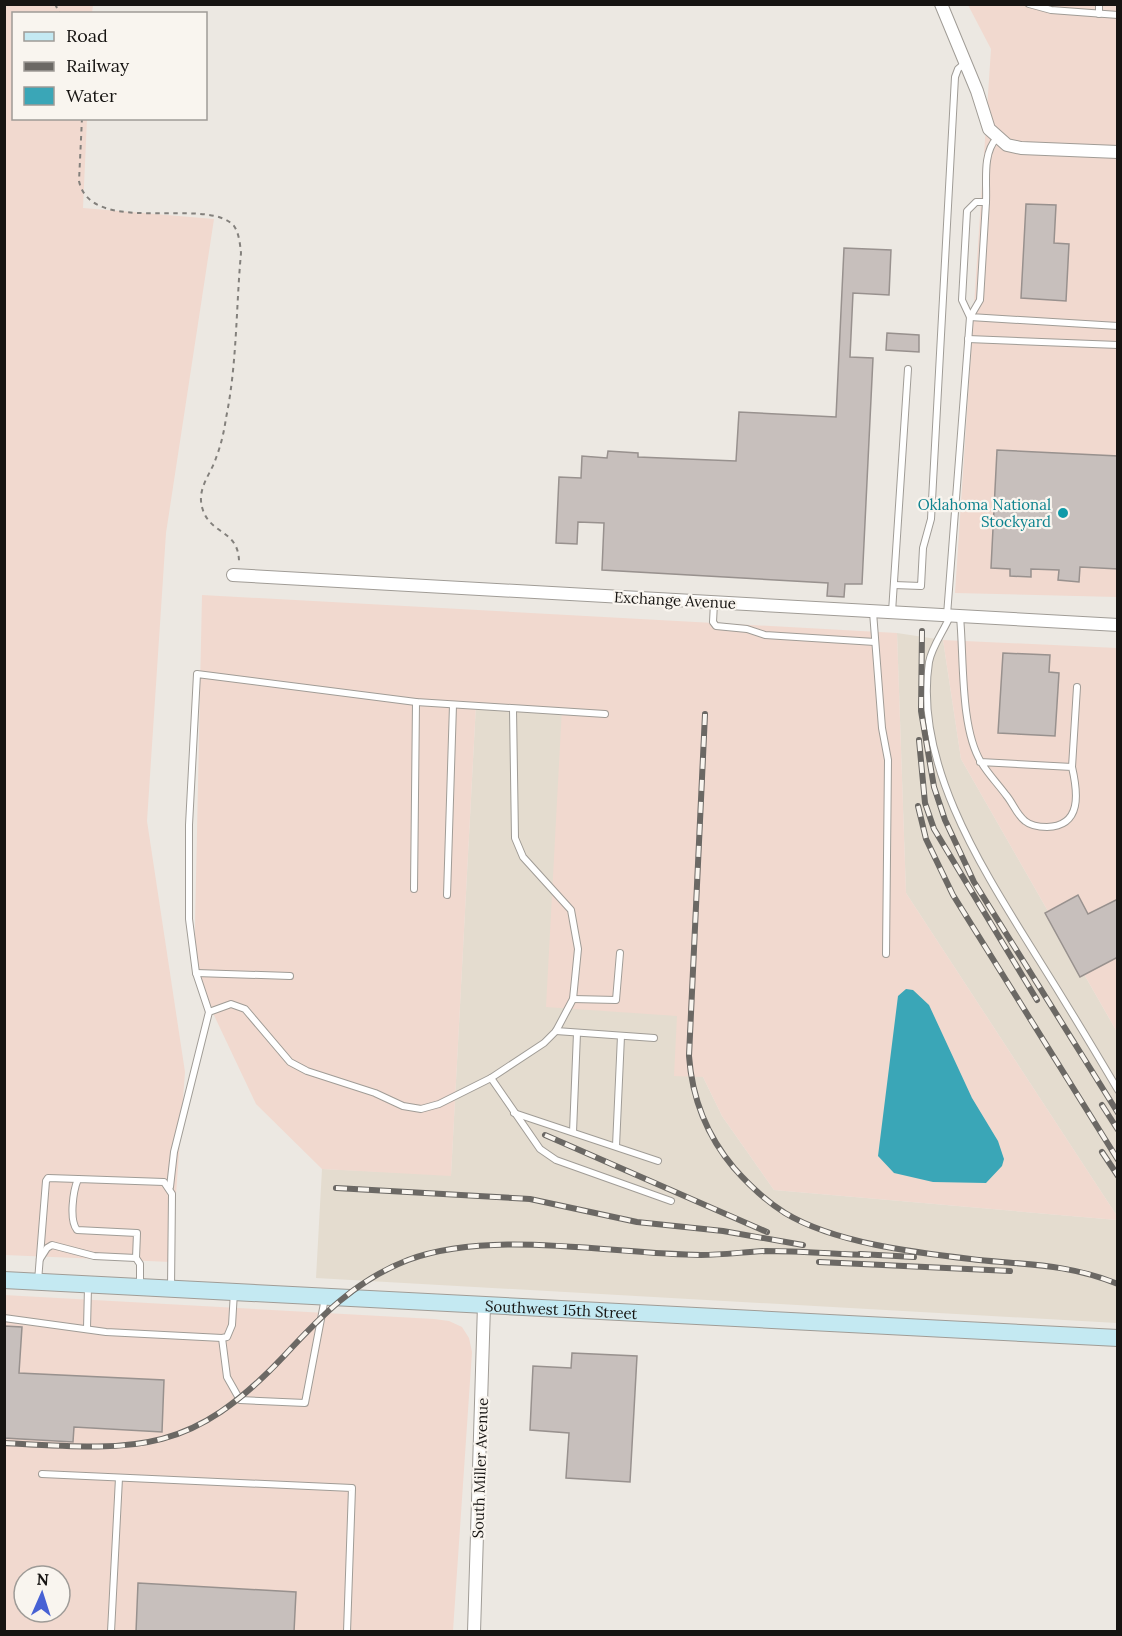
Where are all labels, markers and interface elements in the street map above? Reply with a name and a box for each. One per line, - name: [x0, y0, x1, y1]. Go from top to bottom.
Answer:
- legend: [12, 12, 207, 120]
- text: Road: [66, 24, 108, 47]
- text: Railway: [66, 54, 130, 77]
- text: Water: [66, 84, 117, 107]
- place label: Oklahoma National Stockyard: [918, 495, 1051, 531]
- marker: Oklahoma National Stockyard: [1056, 506, 1070, 520]
- street label: Exchange Avenue: [613, 587, 737, 613]
- street label: Southwest 15th Street: [485, 1296, 638, 1322]
- street label: South Miller Avenue: [468, 1397, 492, 1539]
- north arrow: [12, 1564, 72, 1624]
- text: N: [36, 1569, 49, 1589]

